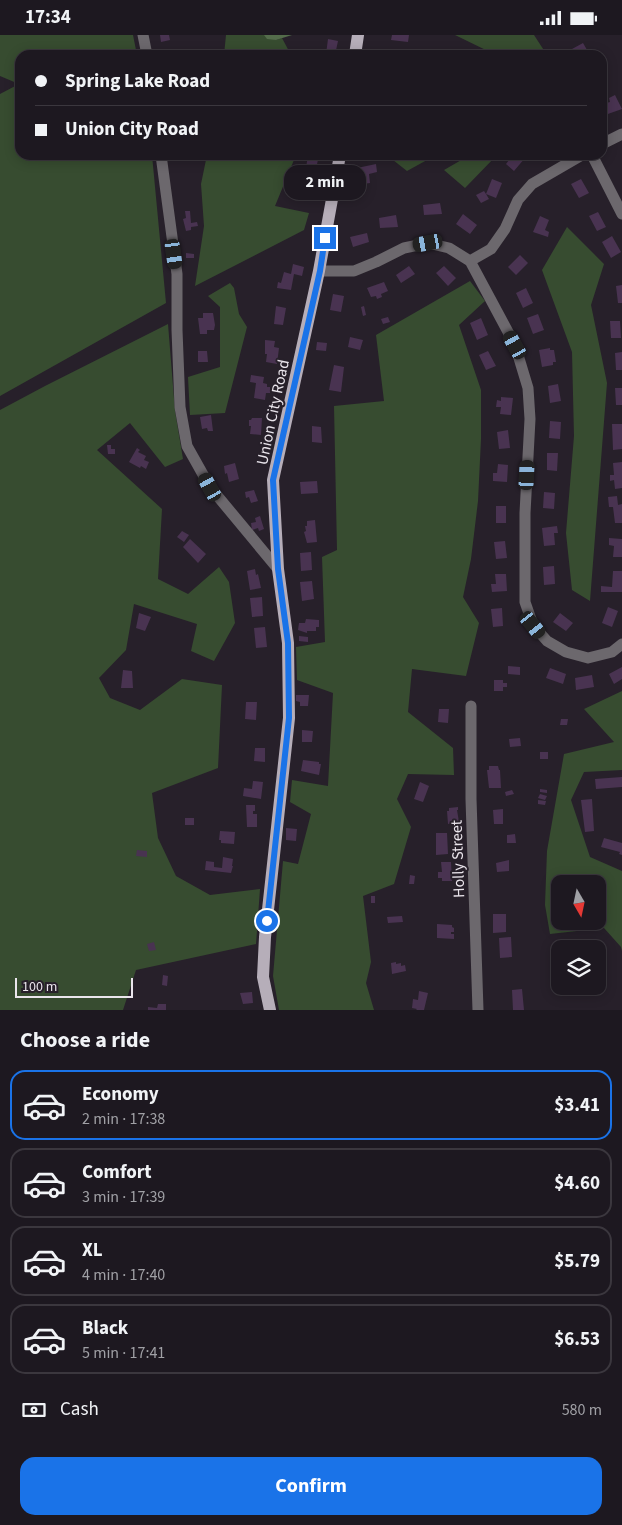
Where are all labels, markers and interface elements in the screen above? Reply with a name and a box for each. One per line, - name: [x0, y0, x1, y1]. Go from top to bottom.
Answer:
- text: 17:34: [25, 4, 71, 31]
- text: Spring Lake Road: [65, 68, 210, 95]
- text: Union City Road: [65, 116, 199, 143]
- callout: 2 min: [284, 165, 366, 201]
- text: 2 min: [306, 171, 344, 193]
- route end: [314, 227, 336, 249]
- car: [411, 233, 444, 253]
- car: [164, 238, 183, 270]
- car: [501, 328, 528, 362]
- street label: Union City Road: [251, 358, 295, 467]
- car: [518, 460, 535, 490]
- car: [196, 470, 223, 504]
- car: [517, 609, 548, 641]
- street label: Holly Street: [446, 819, 470, 898]
- north arrow: [551, 875, 606, 930]
- map controls: [551, 875, 606, 995]
- route start: [256, 910, 278, 932]
- button: layers: [551, 940, 606, 995]
- scale bar: [15, 975, 132, 998]
- text: 100 m: [22, 977, 57, 997]
- text: Choose a ride: [20, 1024, 150, 1056]
- text: Economy: [82, 1081, 159, 1108]
- icon: car: [22, 1083, 67, 1128]
- text: $3.41: [554, 1092, 600, 1119]
- text: 2 min · 17:38: [82, 1108, 165, 1130]
- text: Comfort: [82, 1159, 152, 1186]
- icon: car: [22, 1161, 67, 1206]
- text: $4.60: [554, 1170, 600, 1197]
- text: 3 min · 17:39: [82, 1186, 165, 1208]
- text: XL: [82, 1237, 103, 1264]
- icon: car: [22, 1239, 67, 1284]
- text: $5.79: [554, 1248, 600, 1275]
- text: 4 min · 17:40: [82, 1264, 165, 1286]
- text: Black: [82, 1315, 128, 1342]
- icon: car: [22, 1317, 67, 1362]
- text: $6.53: [554, 1326, 600, 1353]
- text: 5 min · 17:41: [82, 1342, 165, 1364]
- icon: cash: [20, 1396, 48, 1424]
- text: Cash: [60, 1396, 99, 1423]
- text: 580 m: [562, 1399, 602, 1421]
- button: Confirm: [20, 1457, 602, 1515]

